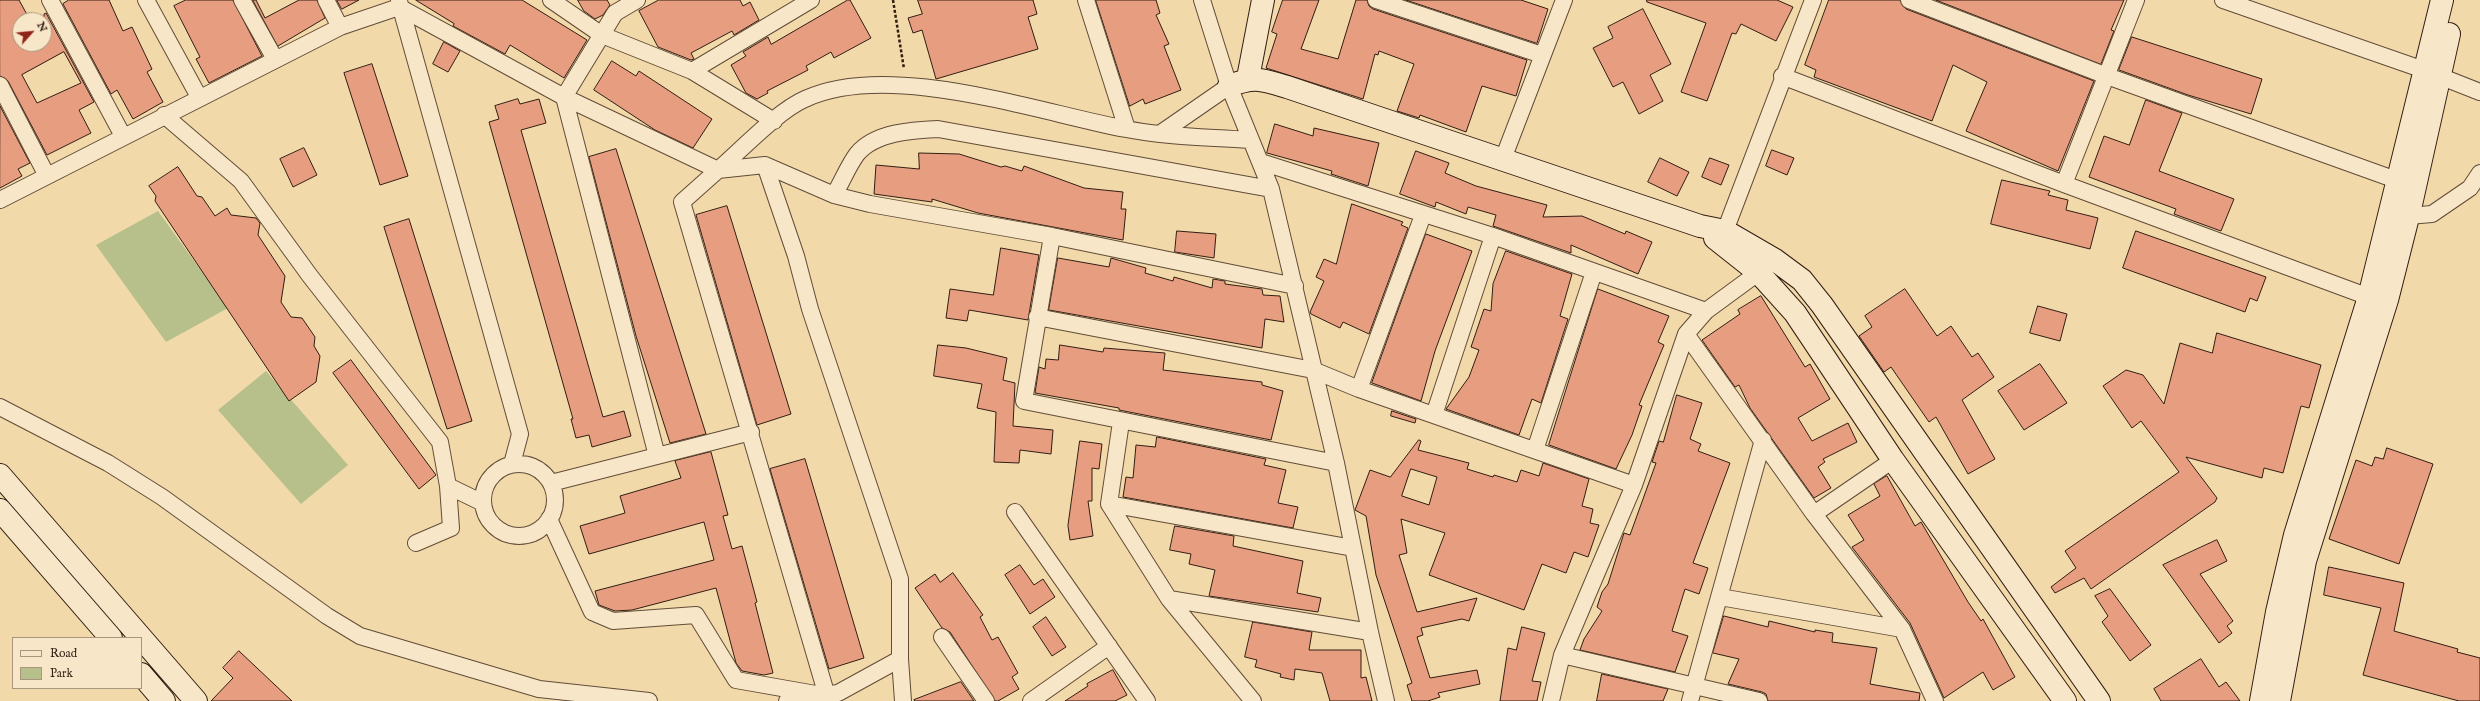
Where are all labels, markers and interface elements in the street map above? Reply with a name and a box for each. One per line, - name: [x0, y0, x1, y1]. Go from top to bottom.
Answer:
- north arrow: [12, 12, 52, 52]
- text: N: [33, 20, 50, 34]
- legend: [12, 637, 142, 689]
- text: Road: [50, 646, 77, 661]
- text: Park: [50, 666, 73, 681]

